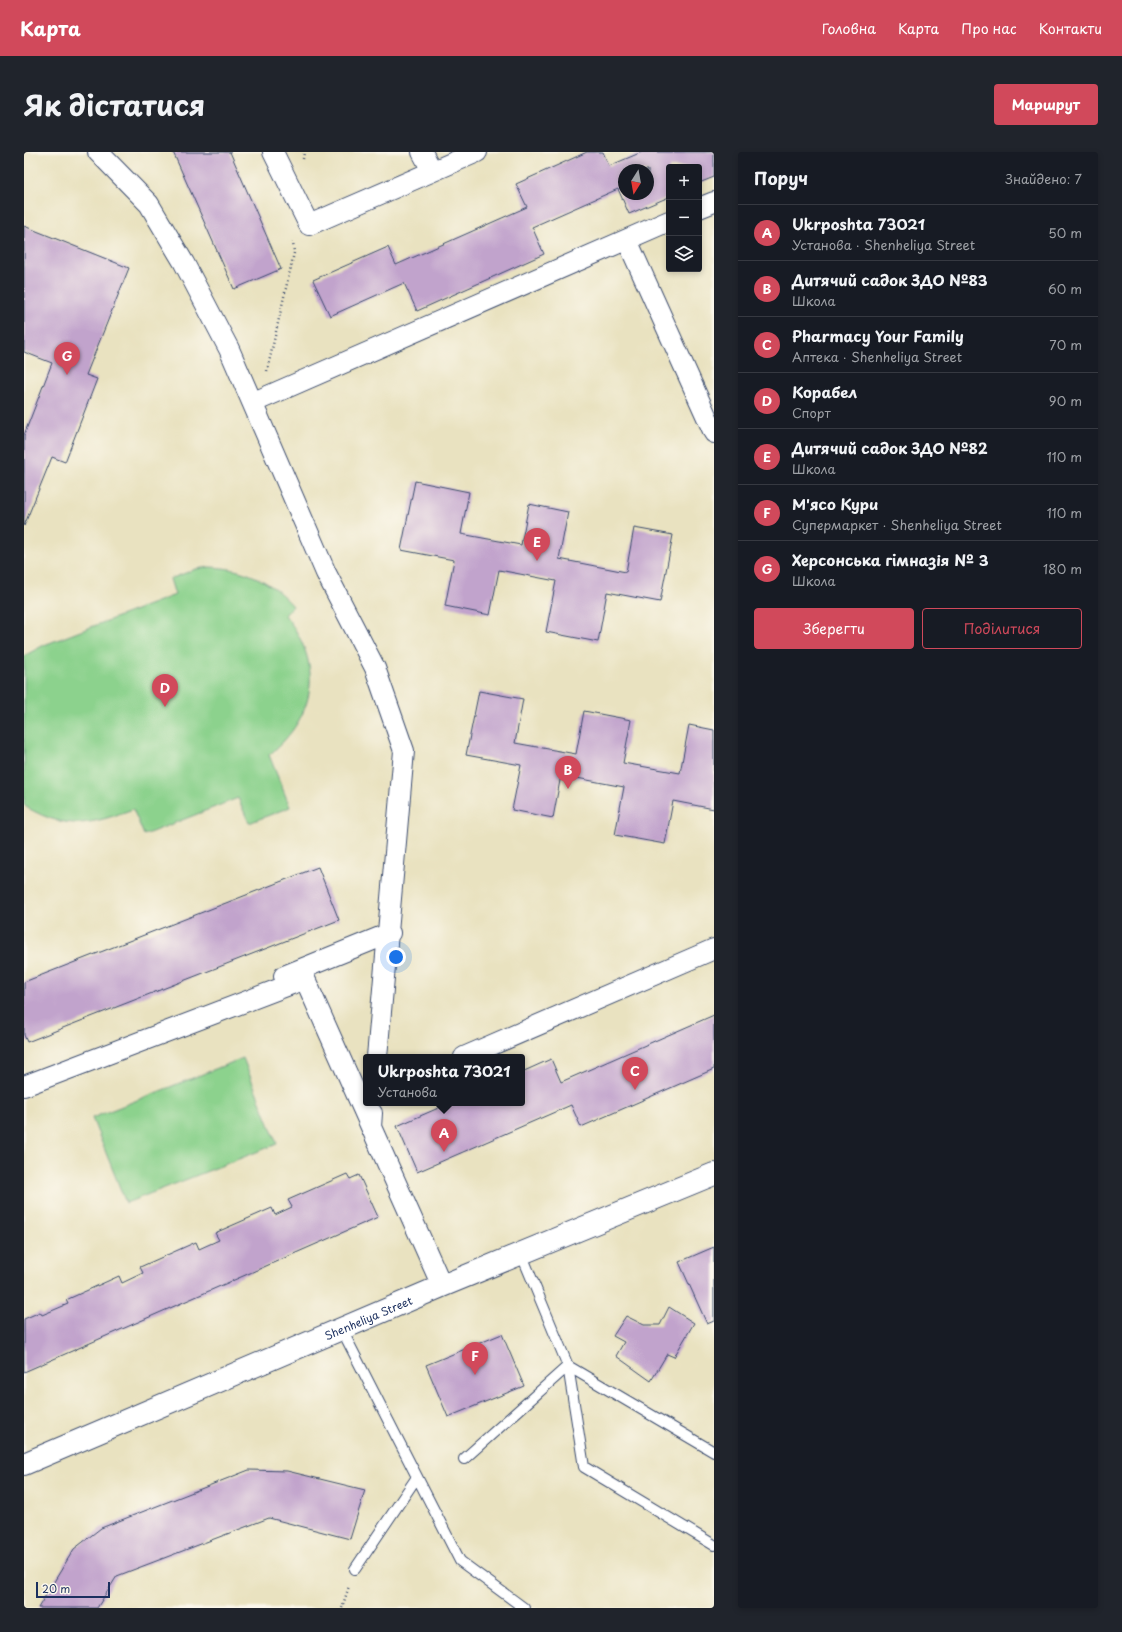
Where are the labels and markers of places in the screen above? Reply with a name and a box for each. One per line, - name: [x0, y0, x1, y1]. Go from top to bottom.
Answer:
- pin: G: [54, 342, 80, 375]
- pin: E: [524, 528, 550, 561]
- pin: D: [152, 674, 178, 707]
- pin: B: [555, 756, 581, 789]
- pin: C: [622, 1057, 648, 1090]
- pin: A: [431, 1119, 457, 1152]
- pin: F: [462, 1342, 488, 1375]

